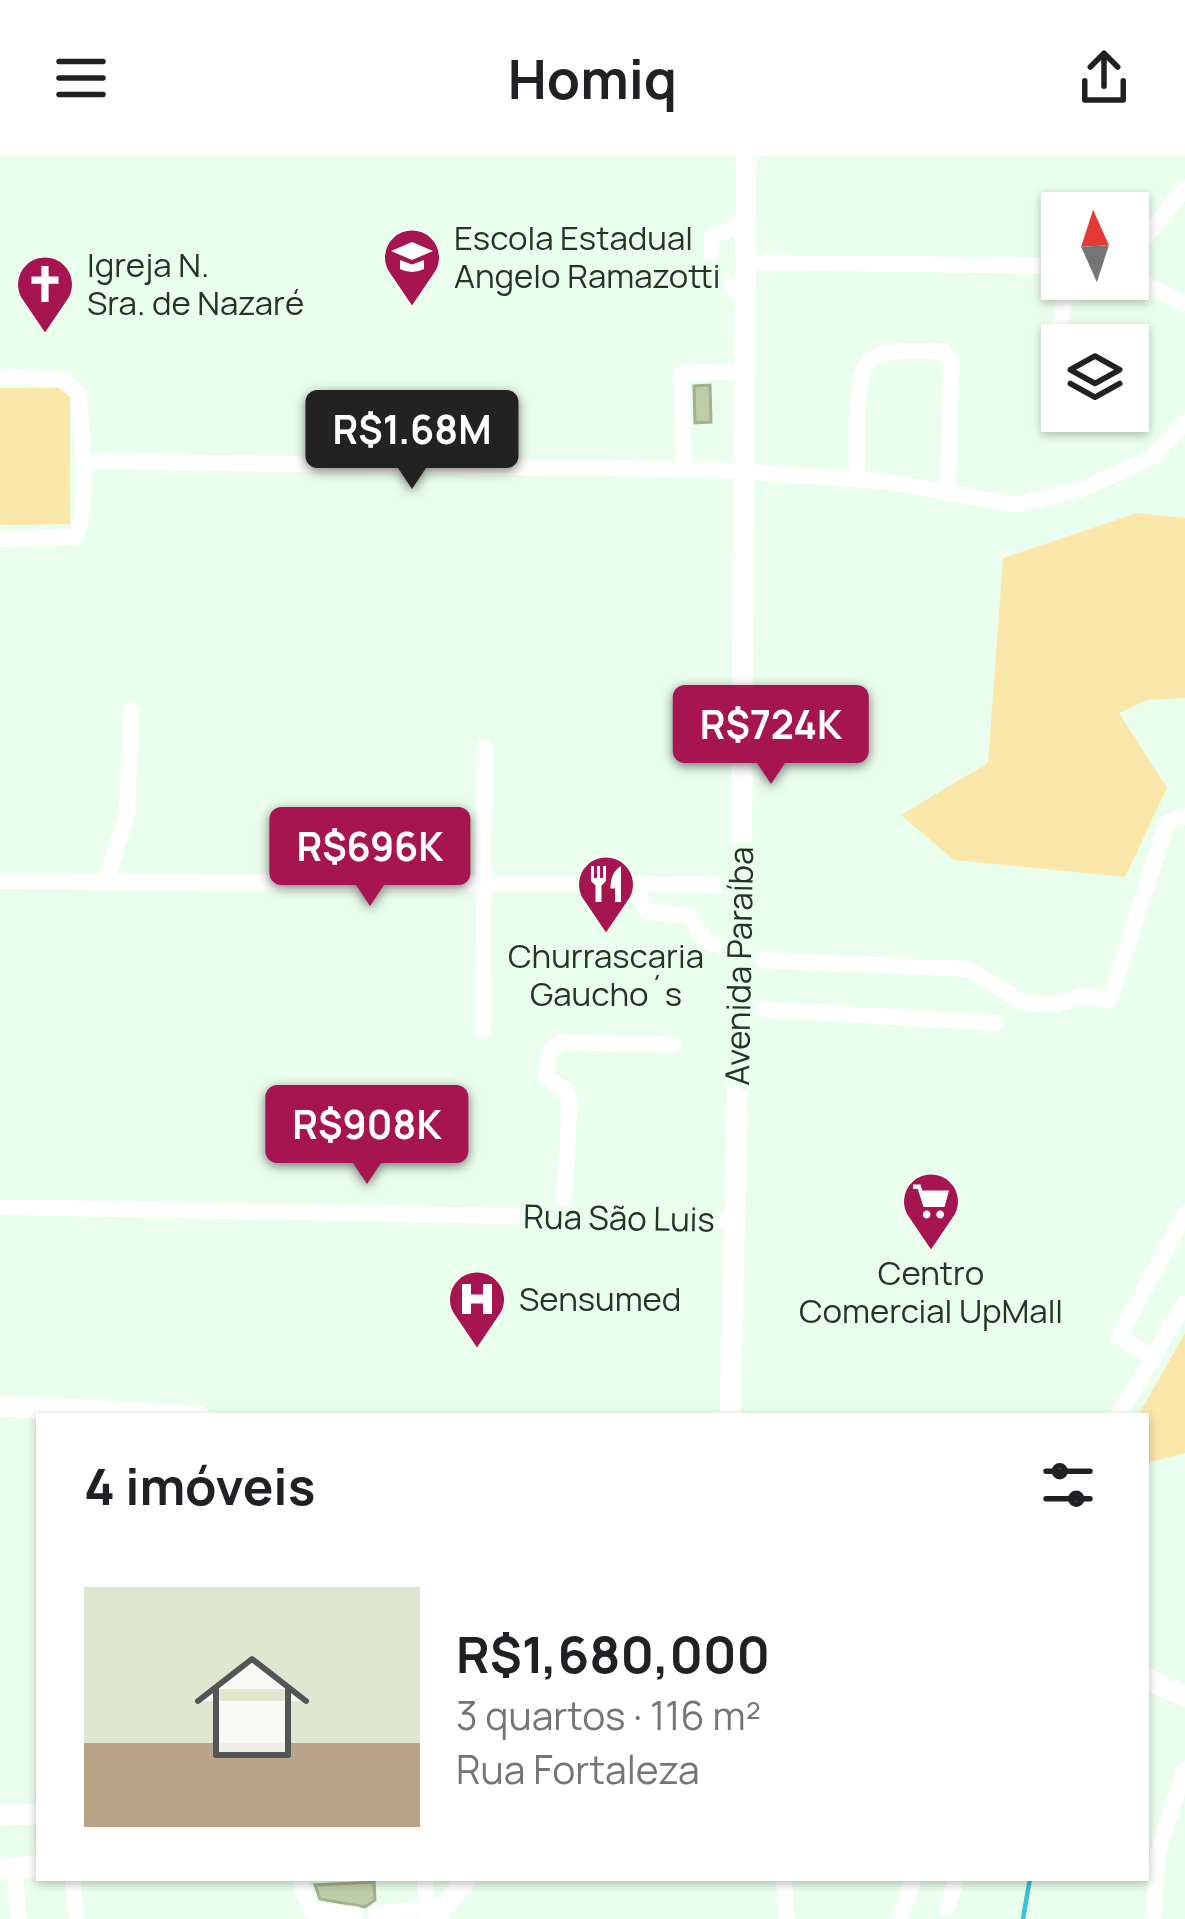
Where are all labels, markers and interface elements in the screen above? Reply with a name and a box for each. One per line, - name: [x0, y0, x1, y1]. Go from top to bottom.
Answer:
- text: Homiq: [508, 41, 677, 115]
- icon: menu: [48, 45, 114, 111]
- icon: share: [1071, 45, 1137, 111]
- north arrow: [1041, 192, 1149, 300]
- map controls: [1041, 192, 1149, 432]
- place label: Escola Estadual Angelo Ramazotti: [454, 215, 720, 298]
- school or university icon: Escola Estadual Angelo Ramazotti: [381, 226, 443, 308]
- place label: Igreja N. Sra. de Nazaré: [87, 242, 304, 325]
- church icon: Igreja N. Sra. de Nazaré: [14, 253, 76, 335]
- button: layers: [1041, 324, 1149, 432]
- pin: R$1.68M: [301, 390, 523, 492]
- text: R$1.68M: [332, 402, 492, 456]
- pin: R$724K: [673, 685, 869, 787]
- text: R$724K: [700, 697, 842, 751]
- pin: R$696K: [272, 807, 468, 909]
- text: R$696K: [296, 819, 444, 873]
- street label: Avenida Paraíba: [714, 846, 763, 1086]
- restaurant icon: Churrascaria Gaucho´s: [575, 853, 637, 935]
- place label: Churrascaria Gaucho´s: [508, 933, 704, 1016]
- pin: R$908K: [269, 1085, 465, 1187]
- text: R$908K: [292, 1097, 442, 1151]
- supermarket icon: Centro Comercial UpMall: [900, 1170, 962, 1252]
- street label: Rua São Luis: [523, 1193, 715, 1242]
- place label: Centro Comercial UpMall: [799, 1250, 1063, 1333]
- hospital icon: Sensumed: [446, 1268, 508, 1350]
- place label: Sensumed: [519, 1276, 681, 1321]
- text: 4 imóveis: [84, 1451, 315, 1520]
- icon: filters: [1035, 1452, 1101, 1518]
- text: R$1,680,000: [456, 1619, 770, 1688]
- icon: home: [180, 1635, 324, 1779]
- text: 3 quartos · 116 m²: [456, 1688, 761, 1742]
- text: Rua Fortaleza: [456, 1742, 700, 1796]

